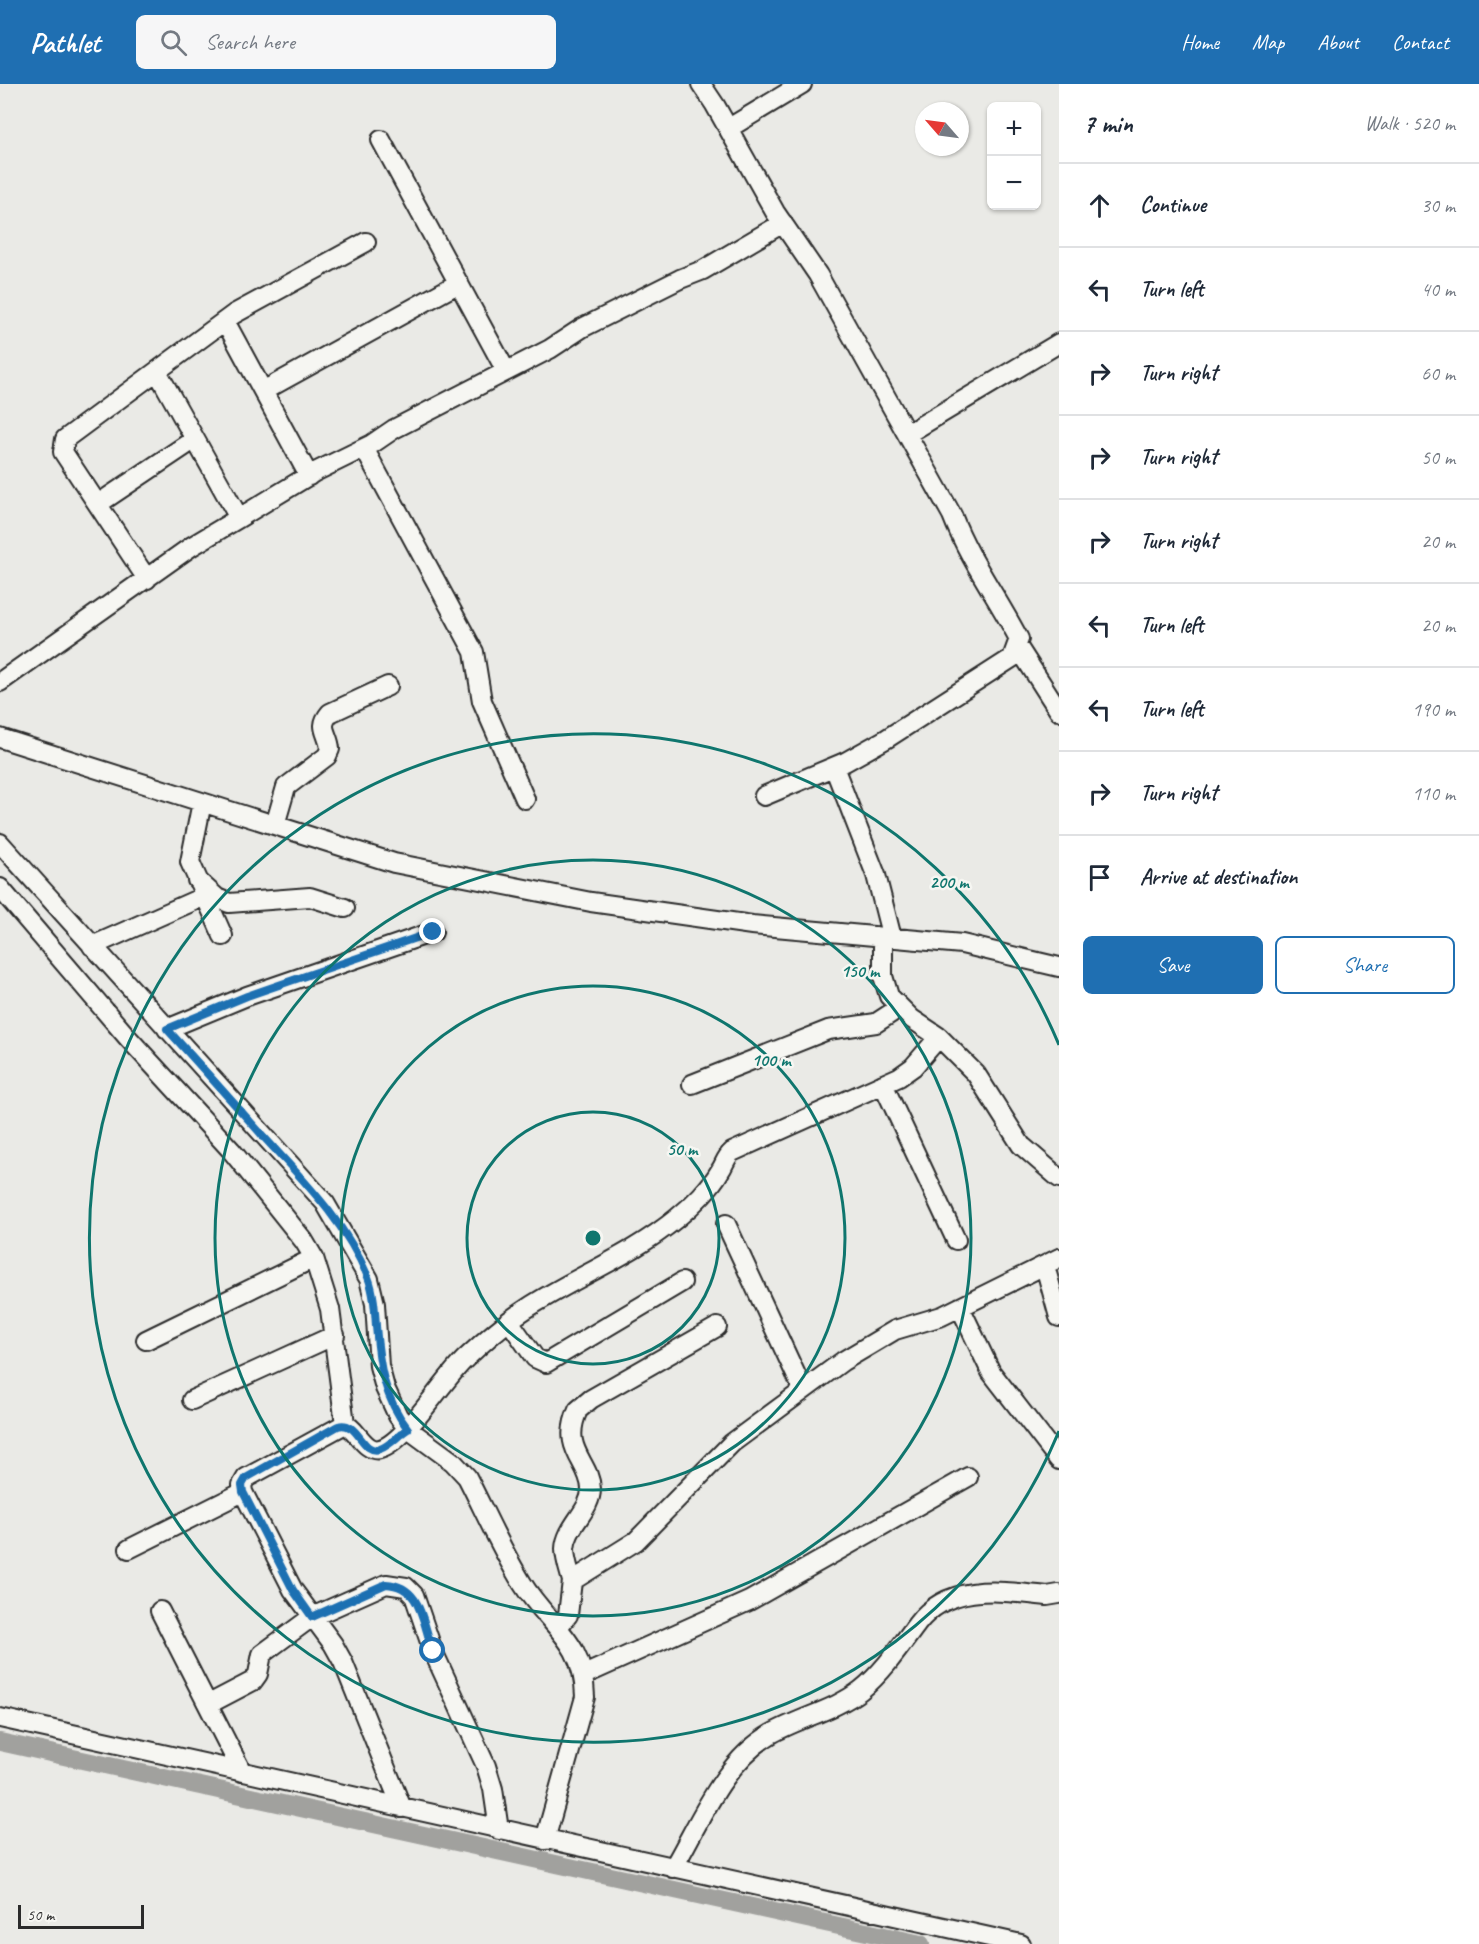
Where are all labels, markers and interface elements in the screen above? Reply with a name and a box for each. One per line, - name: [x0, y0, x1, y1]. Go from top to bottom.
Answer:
- search box: [136, 15, 556, 69]
- text: Pathlet: [30, 25, 100, 60]
- icon: search: [157, 26, 190, 59]
- text: Search here: [205, 28, 295, 56]
- text: Home: [1181, 29, 1219, 55]
- text: Map: [1252, 29, 1284, 55]
- text: About: [1317, 29, 1359, 55]
- text: Contact: [1392, 29, 1449, 55]
- north arrow: [915, 102, 969, 156]
- map controls: [987, 102, 1041, 210]
- button: +: [987, 102, 1041, 156]
- text: 7 min: [1083, 107, 1133, 140]
- text: Walk · 520 m: [1365, 111, 1455, 136]
- button: −: [987, 156, 1041, 210]
- icon: ahead: [1083, 189, 1116, 222]
- text: Continue: [1140, 191, 1206, 219]
- text: 30 m: [1421, 193, 1455, 218]
- icon: left: [1083, 273, 1116, 306]
- text: Turn left: [1140, 275, 1204, 303]
- text: 40 m: [1421, 277, 1455, 302]
- icon: right: [1083, 357, 1116, 390]
- text: Turn right: [1140, 359, 1217, 387]
- text: 60 m: [1421, 361, 1455, 386]
- icon: right: [1083, 441, 1116, 474]
- text: Turn right: [1140, 443, 1217, 471]
- text: 50 m: [1421, 445, 1455, 470]
- icon: right: [1083, 525, 1116, 558]
- text: Turn right: [1140, 527, 1217, 555]
- text: 20 m: [1421, 529, 1455, 554]
- icon: left: [1083, 609, 1116, 642]
- text: Turn left: [1140, 611, 1204, 639]
- text: 20 m: [1421, 613, 1455, 638]
- icon: left: [1083, 693, 1116, 726]
- text: Turn left: [1140, 695, 1204, 723]
- text: 190 m: [1412, 697, 1455, 722]
- icon: right: [1083, 777, 1116, 810]
- text: Turn right: [1140, 779, 1217, 807]
- text: 110 m: [1412, 781, 1455, 806]
- icon: arrive: [1083, 861, 1116, 894]
- text: Arrive at destination: [1140, 863, 1297, 891]
- text: 200 m: [930, 871, 970, 893]
- route end: [419, 918, 445, 944]
- button: Save: [1083, 936, 1263, 994]
- button: Share: [1275, 936, 1455, 994]
- text: 150 m: [841, 960, 881, 982]
- text: 100 m: [752, 1049, 792, 1071]
- text: 50 m: [667, 1138, 699, 1160]
- centre of rings: [583, 1228, 603, 1248]
- route start: [419, 1637, 445, 1663]
- scale bar: [18, 1902, 144, 1930]
- text: 50 m: [27, 1905, 54, 1925]

